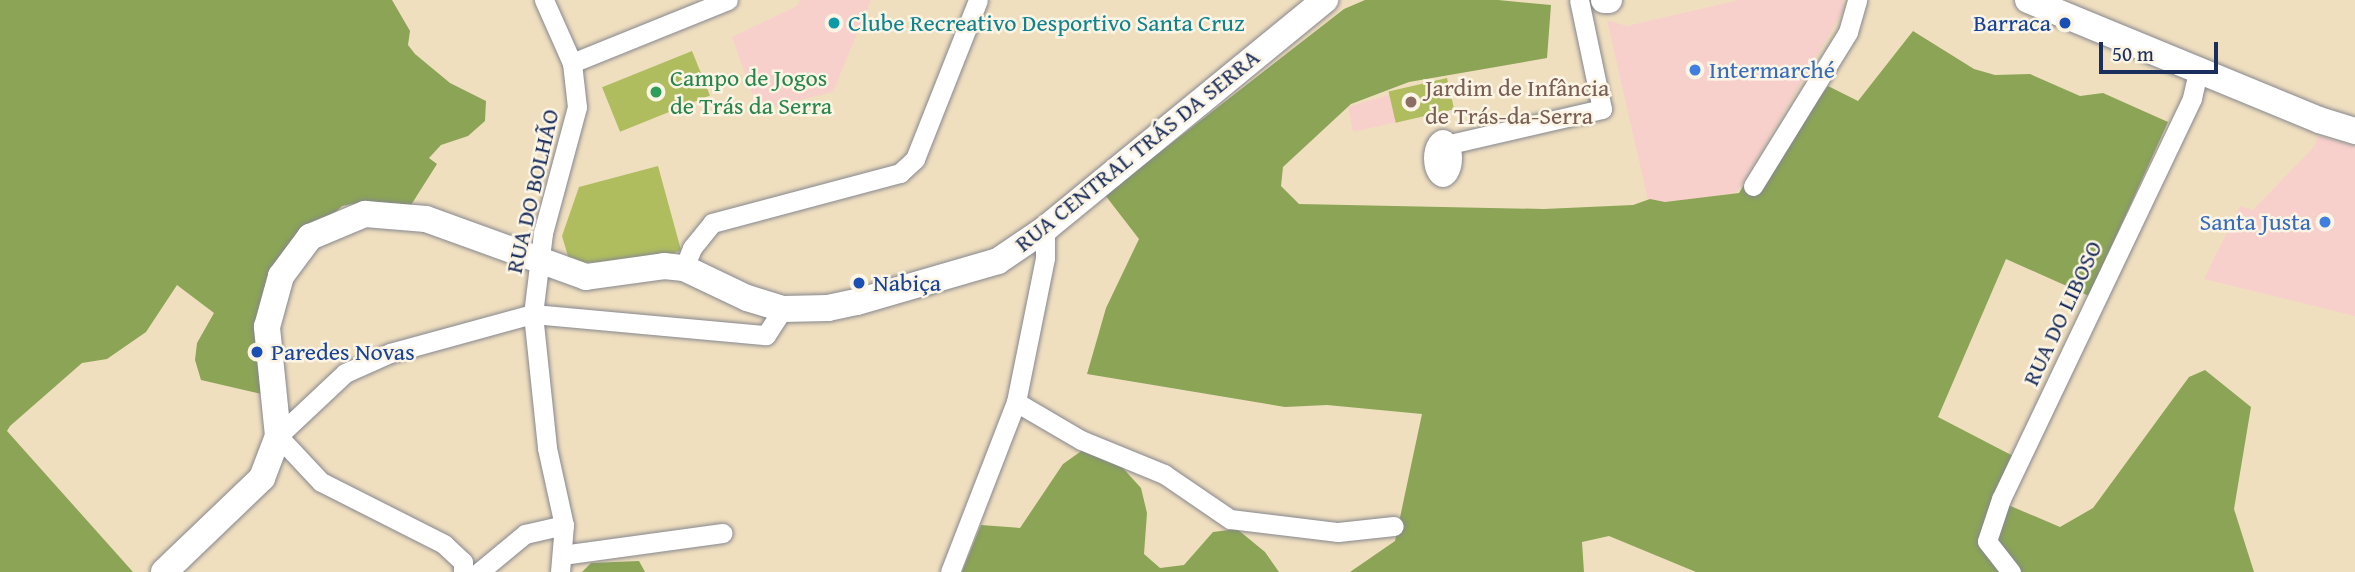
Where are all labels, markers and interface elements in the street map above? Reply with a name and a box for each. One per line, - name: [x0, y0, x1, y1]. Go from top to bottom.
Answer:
- place label: Clube Recreativo Desportivo Santa Cruz: [848, 9, 1245, 37]
- place label: Barraca: [1973, 9, 2051, 37]
- marker: Clube Recreativo Desportivo Santa Cruz: [826, 15, 842, 31]
- marker: Barraca: [2057, 15, 2073, 31]
- scale bar: [2103, 28, 2222, 72]
- text: 50 m: [2112, 38, 2154, 69]
- street label: RUA CENTRAL TRÁS DA SERRA: [1009, 42, 1265, 258]
- place label: Intermarché: [1709, 56, 1835, 84]
- marker: Intermarché: [1687, 62, 1703, 78]
- place label: Campo de Jogos de Trás da Serra: [670, 64, 832, 120]
- place label: Jardim de Infância de Trás-da-Serra: [1425, 74, 1609, 130]
- marker: Campo de Jogos de Trás da Serra: [648, 84, 664, 100]
- marker: Jardim de Infância de Trás-da-Serra: [1403, 94, 1419, 110]
- street label: RUA DO BOLHÃO: [499, 106, 565, 276]
- place label: Santa Justa: [2199, 208, 2311, 236]
- marker: Santa Justa: [2317, 214, 2333, 230]
- street label: RUA DO LIBOSO: [2016, 236, 2108, 390]
- place label: Nabiça: [873, 269, 941, 297]
- marker: Nabiça: [851, 275, 867, 291]
- place label: Paredes Novas: [271, 338, 415, 366]
- marker: Paredes Novas: [249, 344, 265, 360]

